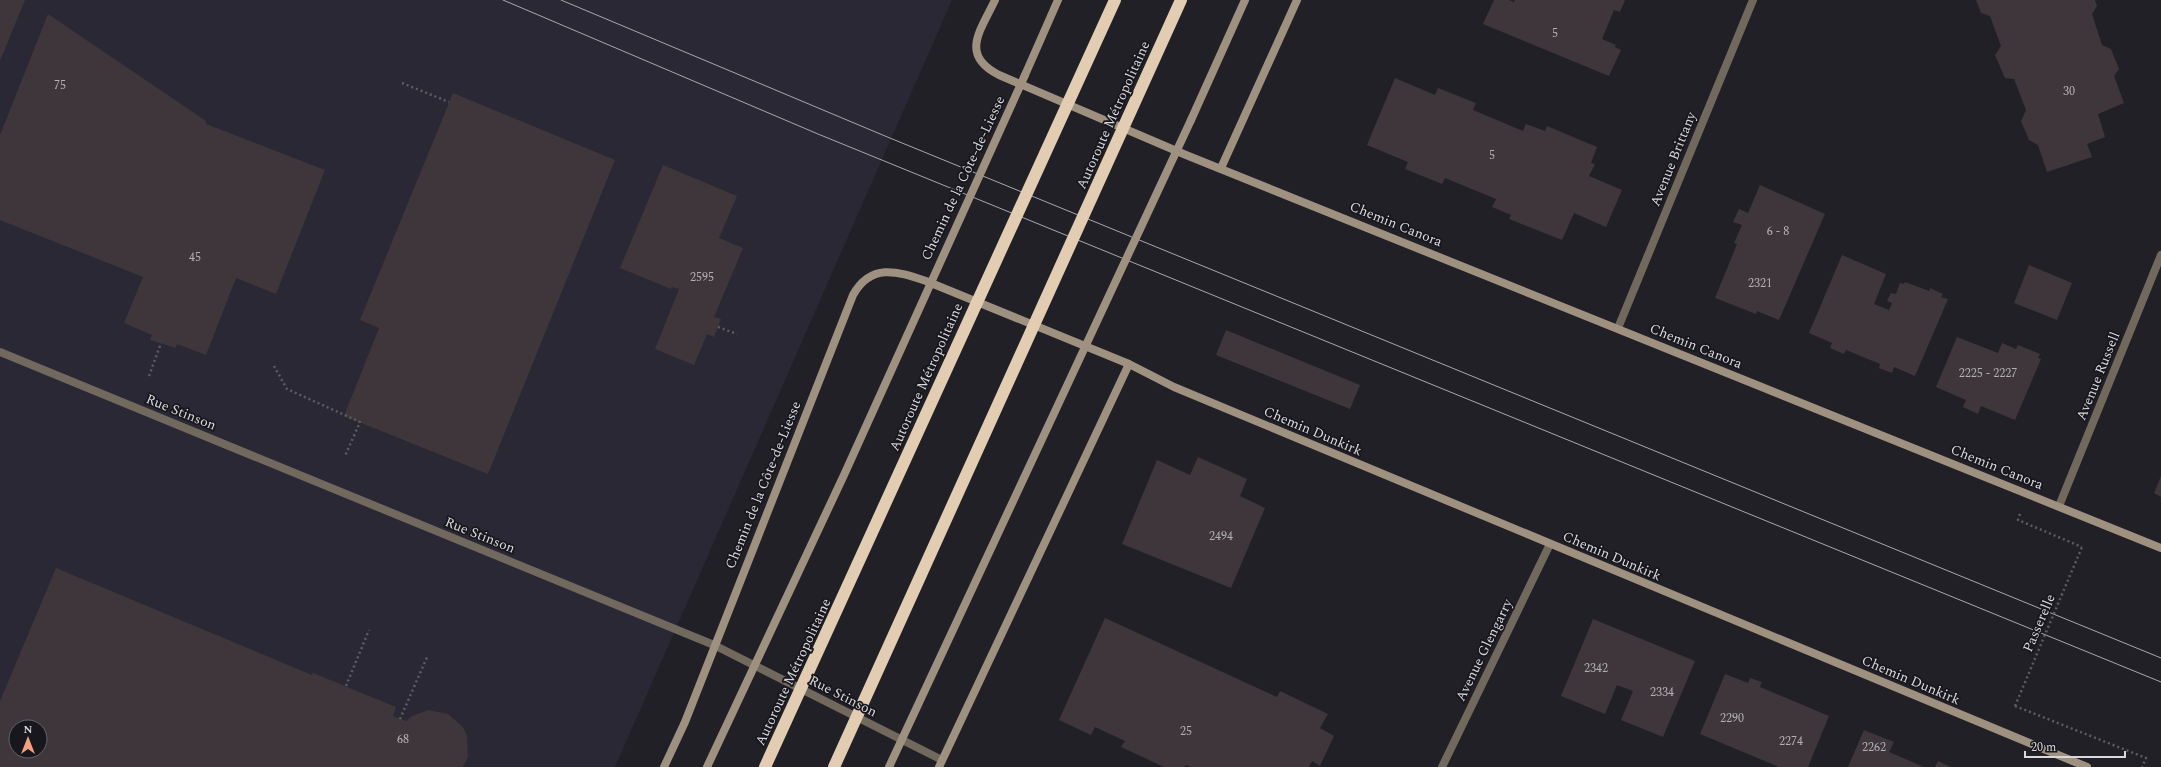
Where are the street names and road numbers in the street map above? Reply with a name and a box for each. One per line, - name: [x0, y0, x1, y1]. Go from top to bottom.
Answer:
- street label: Autoroute Métropolitaine: [1071, 37, 1155, 193]
- street label: Chemin de la Côte-de-Liesse: [916, 92, 1011, 264]
- street label: Avenue Brittany: [1644, 107, 1702, 209]
- street label: Chemin Canora: [1346, 196, 1446, 252]
- street label: Autoroute Métropolitaine: [884, 299, 968, 455]
- street label: Chemin Canora: [1646, 318, 1746, 374]
- street label: Avenue Russell: [2071, 329, 2125, 423]
- street label: Rue Stinson: [143, 388, 219, 436]
- street label: Chemin de la Côte-de-Liesse: [720, 398, 806, 572]
- street label: Chemin Dunkirk: [1260, 401, 1366, 461]
- street label: Chemin Canora: [1947, 439, 2047, 495]
- street label: Rue Stinson: [442, 511, 518, 559]
- street label: Chemin Dunkirk: [1559, 526, 1665, 586]
- street label: Passerelle: [2017, 590, 2061, 655]
- street label: Avenue Glengarry: [1450, 594, 1518, 705]
- street label: Autoroute Métropolitaine: [750, 595, 836, 749]
- street label: Chemin Dunkirk: [1858, 650, 1964, 710]
- street label: Rue Stinson: [805, 670, 881, 722]

